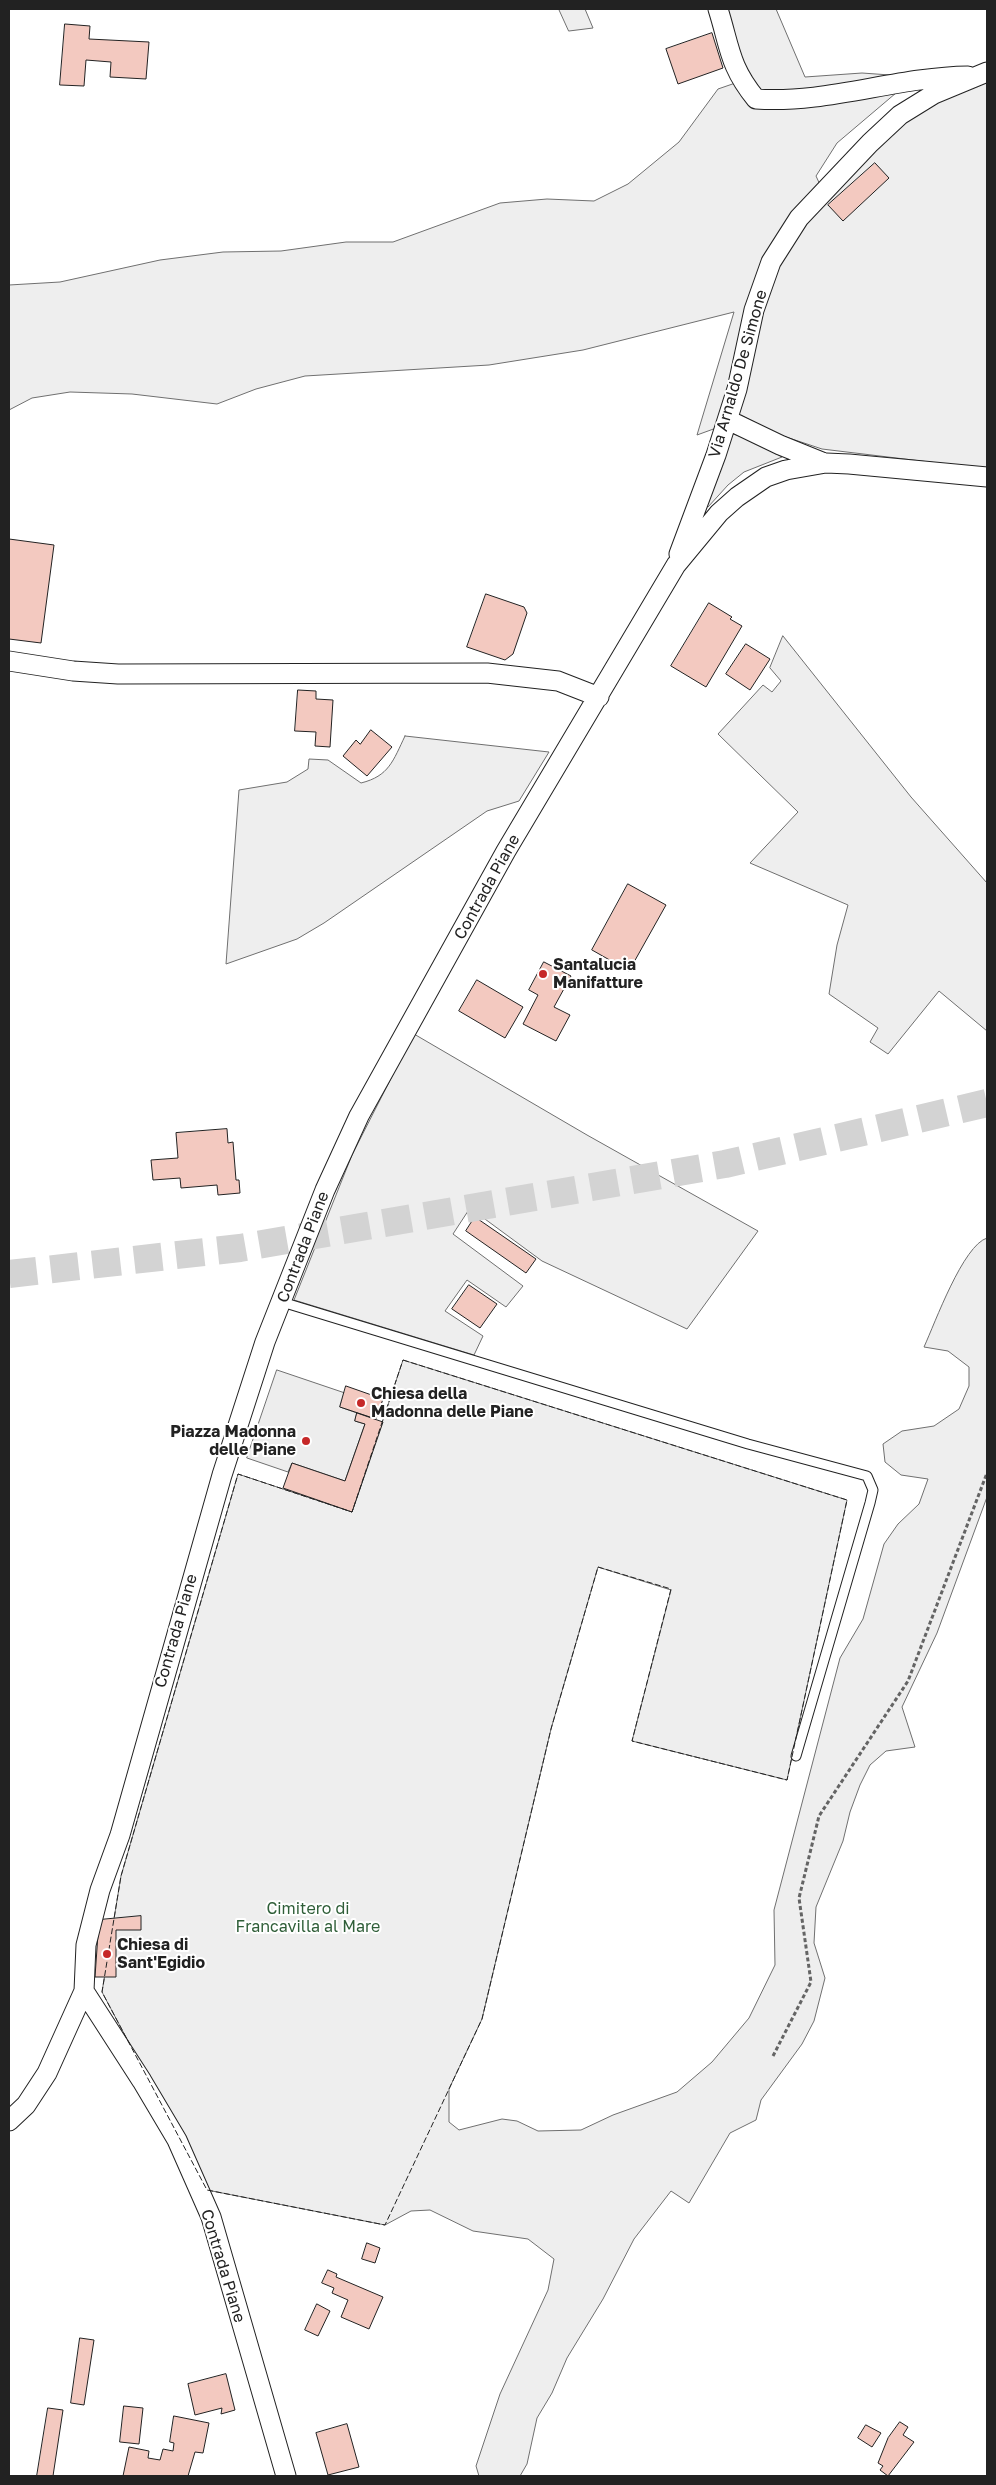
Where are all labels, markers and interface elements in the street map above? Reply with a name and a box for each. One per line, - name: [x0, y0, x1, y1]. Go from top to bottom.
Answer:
- street label: Via Arnaldo De Simone: [705, 288, 771, 460]
- street label: Contrada Piane: [450, 831, 524, 943]
- place label: Santalucia Manifatture: [553, 955, 643, 993]
- marker: Santalucia Manifatture: [537, 968, 549, 980]
- street label: Contrada Piane: [273, 1189, 333, 1305]
- place label: Chiesa della Madonna delle Piane: [371, 1384, 533, 1422]
- marker: Chiesa della Madonna delle Piane: [355, 1397, 367, 1409]
- place label: Piazza Madonna delle Piane: [170, 1422, 296, 1460]
- marker: Piazza Madonna delle Piane: [300, 1435, 312, 1447]
- street label: Contrada Piane: [151, 1572, 201, 1690]
- park label: Cimitero di Francavilla al Mare: [236, 1899, 380, 1937]
- place label: Chiesa di Sant'Egidio: [117, 1935, 205, 1973]
- marker: Chiesa di Sant'Egidio: [101, 1948, 113, 1960]
- street label: Contrada Piane: [197, 2207, 249, 2325]

